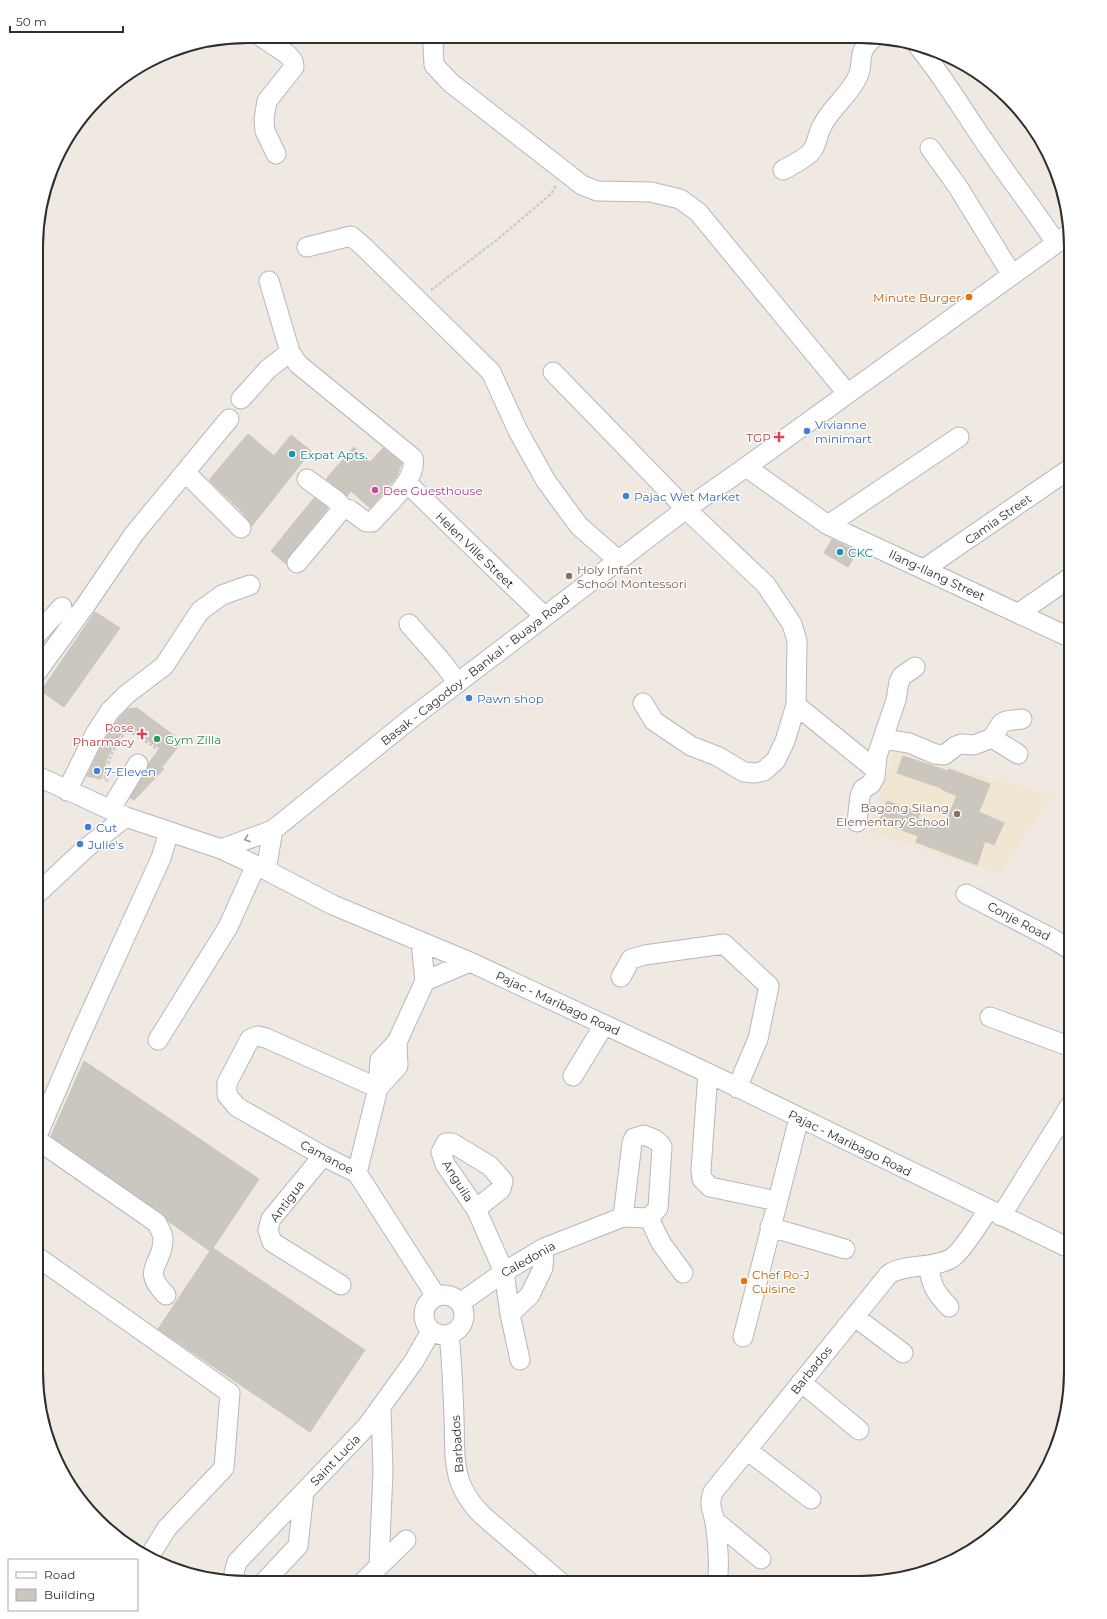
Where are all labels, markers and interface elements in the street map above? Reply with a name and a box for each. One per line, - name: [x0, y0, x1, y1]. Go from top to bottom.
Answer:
- scale bar: [10, 8, 123, 34]
- text: 50 m: [16, 14, 47, 29]
- place label: Minute Burger: [873, 290, 961, 305]
- marker: Minute Burger: [964, 292, 974, 302]
- place label: Vivianne minimart: [815, 417, 872, 446]
- marker: Vivianne minimart: [802, 426, 812, 436]
- place label: TGP: [746, 430, 771, 445]
- marker: TGP: [774, 432, 784, 442]
- place label: Expat Apts.: [300, 447, 367, 462]
- marker: Expat Apts.: [287, 449, 297, 459]
- place label: Dee Guesthouse: [383, 483, 483, 498]
- marker: Dee Guesthouse: [370, 485, 380, 495]
- place label: Pajac Wet Market: [634, 489, 740, 504]
- street label: Camia Street: [962, 490, 1034, 548]
- marker: Pajac Wet Market: [621, 491, 631, 501]
- street label: Helen Ville Street: [433, 509, 517, 591]
- place label: CKC: [848, 545, 874, 560]
- street label: Ilang-Ilang Street: [886, 546, 988, 604]
- marker: CKC: [835, 547, 845, 557]
- place label: Holy Infant School Montessori: [577, 562, 687, 591]
- marker: Holy Infant School Montessori: [564, 571, 574, 581]
- street label: Basak - Cagodoy - Bankal - Buaya Road: [378, 592, 572, 748]
- place label: Pawn shop: [477, 691, 544, 706]
- marker: Pawn shop: [464, 693, 474, 703]
- place label: Rose Pharmacy: [72, 720, 134, 749]
- marker: Rose Pharmacy: [137, 729, 147, 739]
- place label: Gym Zilla: [165, 732, 221, 747]
- marker: Gym Zilla: [152, 734, 162, 744]
- place label: 7-Eleven: [105, 764, 156, 779]
- marker: 7-Eleven: [92, 766, 102, 776]
- place label: Bagong Silang Elementary School: [836, 800, 949, 829]
- marker: Bagong Silang Elementary School: [952, 809, 962, 819]
- place label: Cut: [96, 820, 117, 835]
- marker: Cut: [83, 822, 93, 832]
- one-way arrow: [243, 835, 250, 843]
- place label: Julie's: [87, 837, 124, 852]
- marker: Julie's: [75, 839, 85, 849]
- street label: Conje Road: [985, 898, 1053, 944]
- street label: Pajac - Maribago Road: [493, 968, 623, 1038]
- street label: Pajac - Maribago Road: [786, 1107, 914, 1179]
- street label: Camanoe: [298, 1137, 356, 1177]
- street label: Anguila: [439, 1157, 477, 1205]
- street label: Antigua: [267, 1177, 307, 1225]
- street label: Caledonia: [498, 1238, 558, 1280]
- place label: Chef Ro-J Cuisine: [752, 1267, 810, 1296]
- marker: Chef Ro-J Cuisine: [739, 1276, 749, 1286]
- street label: Barbados: [787, 1343, 835, 1397]
- street label: Barbados: [448, 1415, 466, 1473]
- street label: Saint Lucia: [307, 1431, 363, 1489]
- legend: [8, 1559, 138, 1611]
- text: Road: [44, 1567, 75, 1582]
- text: Building: [44, 1587, 95, 1602]

